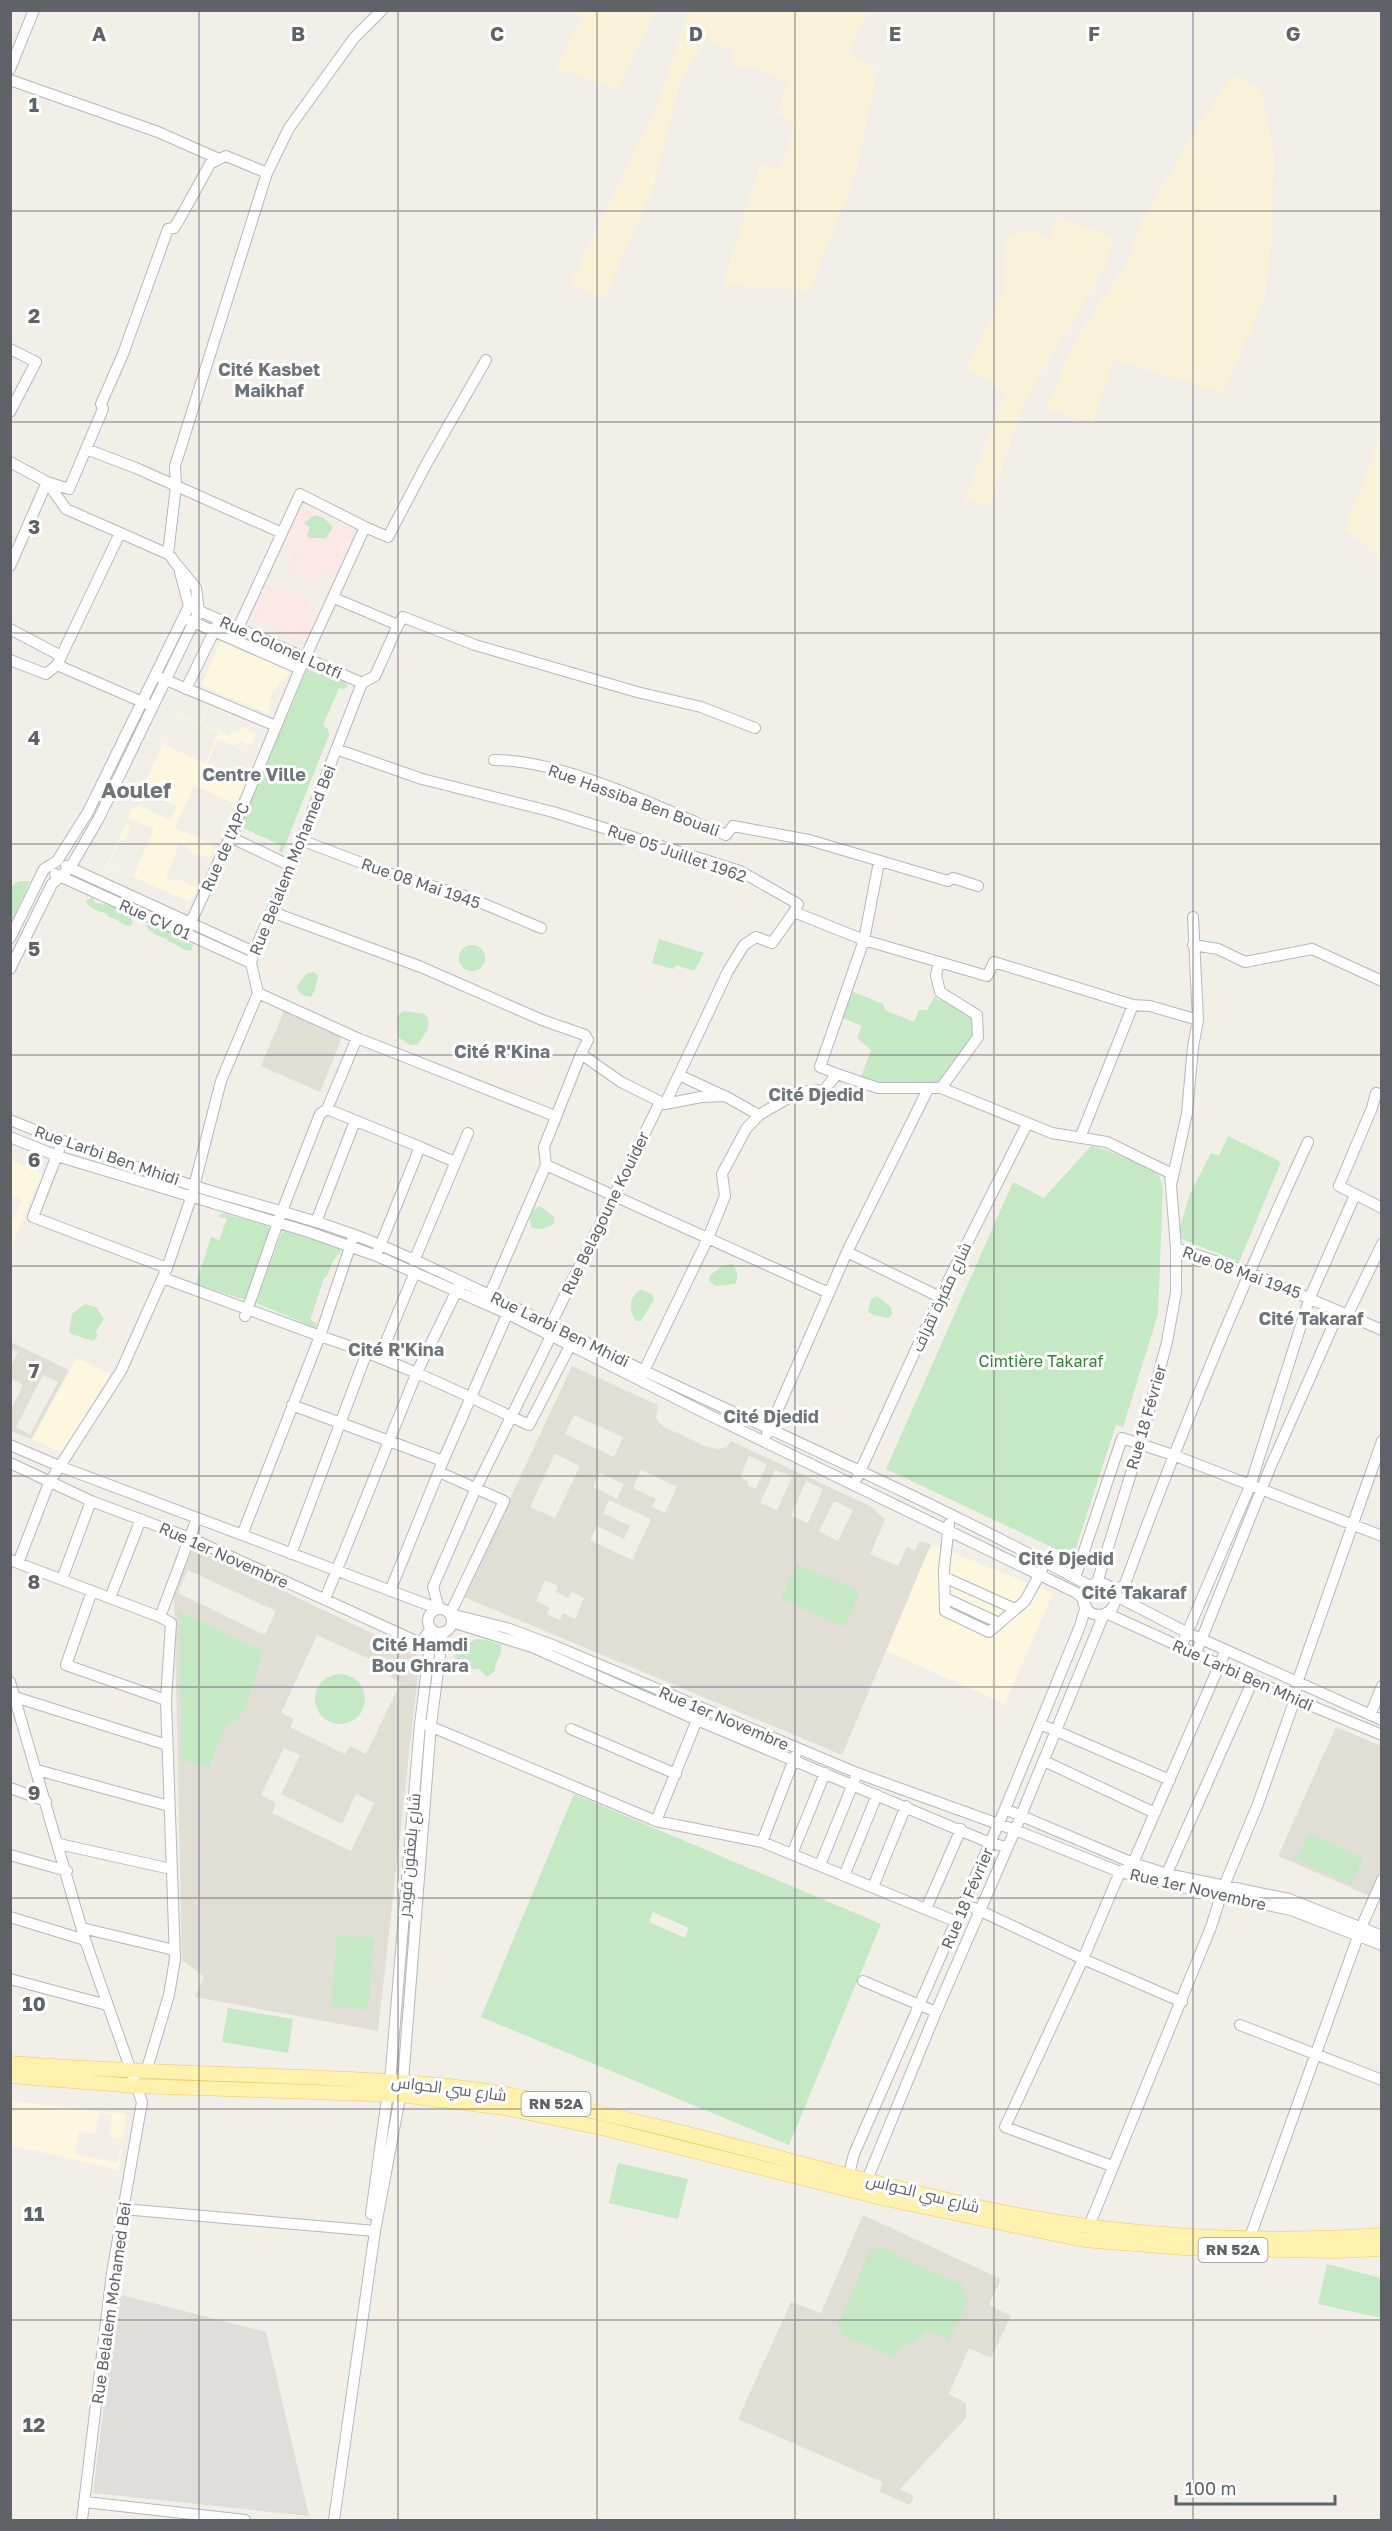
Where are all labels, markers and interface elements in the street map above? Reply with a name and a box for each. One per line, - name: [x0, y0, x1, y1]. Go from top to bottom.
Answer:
- text: A: [92, 21, 106, 45]
- text: B: [291, 21, 305, 45]
- text: C: [490, 21, 504, 45]
- text: D: [689, 21, 703, 45]
- text: E: [889, 21, 901, 45]
- text: F: [1088, 21, 1100, 45]
- text: G: [1286, 21, 1300, 45]
- text: 1: [29, 92, 39, 116]
- text: 2: [28, 303, 40, 327]
- district label: Cité Kasbet Maikhaf: [218, 358, 320, 401]
- text: 3: [28, 514, 40, 538]
- street label: Rue Colonel Lotfi: [217, 611, 345, 683]
- text: 4: [28, 725, 40, 749]
- street label: Rue Hassiba Ben Bouali: [545, 760, 723, 840]
- street label: Rue Belalem Mohamed Bei: [245, 762, 339, 958]
- district label: Centre Ville: [202, 763, 306, 785]
- district label: Aoulef: [101, 776, 171, 803]
- street label: Rue de l'APC: [196, 799, 254, 895]
- street label: Rue 05 Juillet 1962: [605, 820, 749, 886]
- street label: Rue 08 Mai 1945: [359, 853, 483, 913]
- street label: Rue CV 01: [116, 894, 194, 944]
- text: 5: [28, 936, 40, 960]
- district label: Cité R'Kina: [454, 1040, 550, 1062]
- district label: Cité Djedid: [768, 1083, 864, 1105]
- street label: Rue Larbi Ben Mhidi: [32, 1121, 182, 1189]
- street label: Rue Belagoune Kouider: [557, 1128, 653, 1298]
- text: 6: [28, 1147, 40, 1171]
- street label: شارع مقبرة تقراف: [907, 1239, 977, 1356]
- street label: Rue 08 Mai 1945: [1180, 1241, 1304, 1303]
- street label: Rue Larbi Ben Mhidi: [487, 1287, 633, 1371]
- district label: Cité Takaraf: [1258, 1307, 1364, 1329]
- district label: Cité R'Kina: [348, 1338, 444, 1360]
- park label: Cimtière Takaraf: [979, 1351, 1104, 1371]
- text: 7: [29, 1358, 40, 1382]
- street label: Rue 18 Février: [1121, 1362, 1171, 1472]
- district label: Cité Djedid: [723, 1405, 819, 1427]
- street label: Rue 1er Novembre: [156, 1517, 292, 1593]
- district label: Cité Djedid: [1018, 1547, 1114, 1569]
- text: 8: [28, 1569, 40, 1593]
- district label: Cité Takaraf: [1081, 1581, 1187, 1603]
- district label: Cité Hamdi Bou Ghrara: [371, 1633, 469, 1676]
- street label: Rue Larbi Ben Mhidi: [1169, 1635, 1317, 1715]
- street label: Rue 1er Novembre: [656, 1682, 792, 1754]
- text: 9: [28, 1780, 40, 1804]
- street label: شارع بلعقون قويدر: [394, 1792, 426, 1919]
- street label: Rue 18 Février: [937, 1844, 997, 1952]
- street label: Rue 1er Novembre: [1128, 1864, 1268, 1914]
- text: 10: [22, 1991, 46, 2015]
- street label: شارع سي الحواس: [390, 2071, 508, 2108]
- road number: RN 52A: [522, 2092, 590, 2116]
- street label: شارع سي الحواس: [864, 2169, 982, 2220]
- text: 11: [24, 2201, 44, 2225]
- street label: Rue Belalem Mohamed Bei: [87, 2201, 135, 2405]
- road number: RN 52A: [1198, 2238, 1268, 2262]
- text: 12: [23, 2412, 45, 2436]
- scale bar: [1176, 2468, 1335, 2506]
- text: 100 m: [1185, 2477, 1236, 2499]

